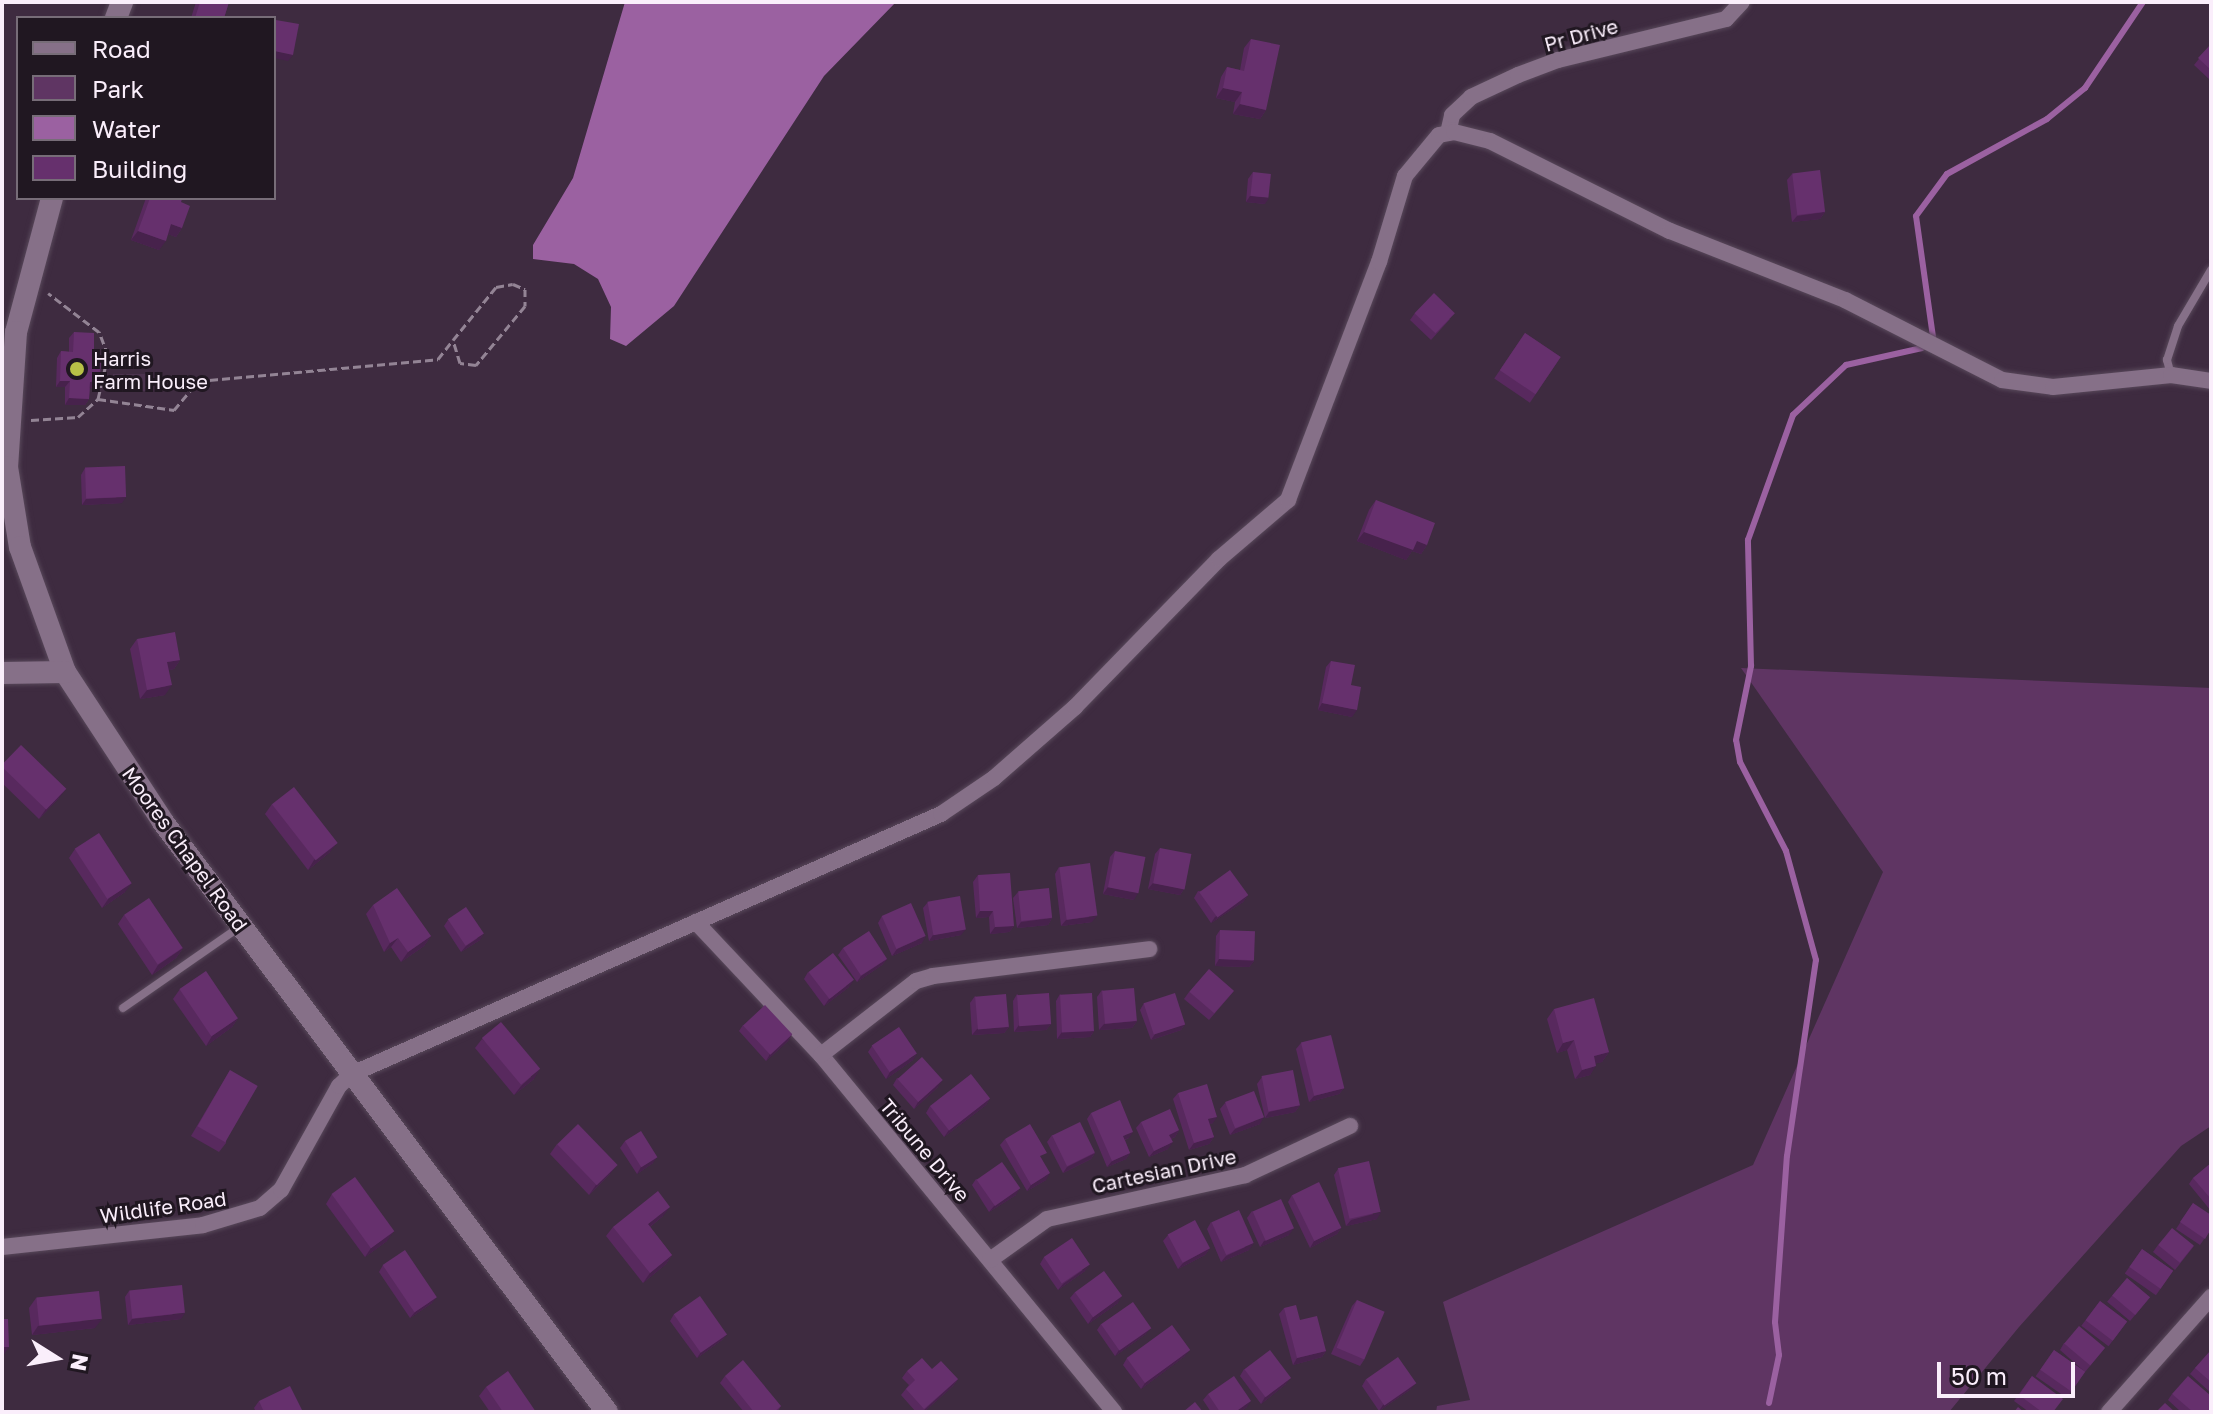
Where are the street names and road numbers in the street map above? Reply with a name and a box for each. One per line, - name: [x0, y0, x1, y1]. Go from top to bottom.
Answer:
- street label: Pr Drive: [1541, 14, 1621, 56]
- street label: Moores Chapel Road: [117, 762, 253, 936]
- street label: Tribune Drive: [875, 1094, 975, 1206]
- street label: Cartesian Drive: [1090, 1144, 1238, 1198]
- street label: Wildlife Road: [98, 1186, 228, 1228]

